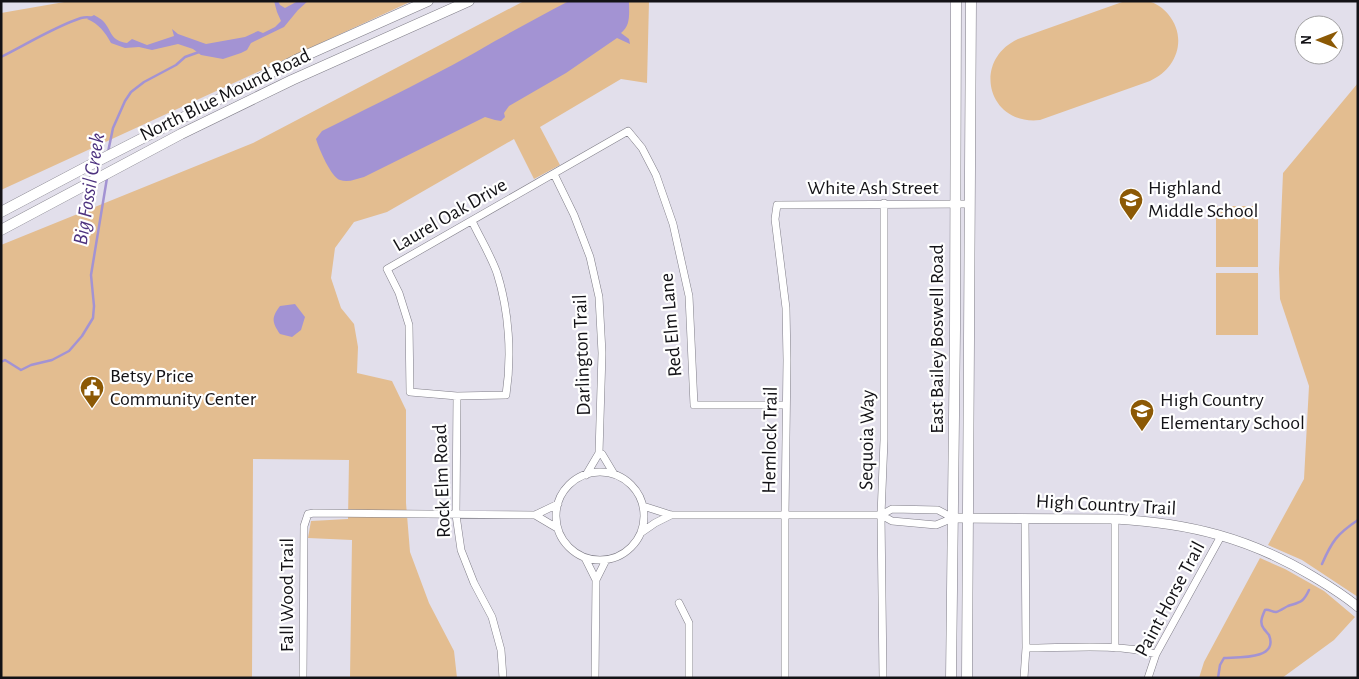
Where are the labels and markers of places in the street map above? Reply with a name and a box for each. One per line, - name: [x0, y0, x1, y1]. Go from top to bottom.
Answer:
- place label: Highland Middle School: [1148, 178, 1259, 221]
- school or university icon: Highland Middle School: [1118, 187, 1144, 221]
- place label: Betsy Price Community Center: [110, 366, 257, 409]
- public building icon: Betsy Price Community Center: [79, 375, 105, 409]
- place label: High Country Elementary School: [1160, 390, 1305, 433]
- school or university icon: High Country Elementary School: [1129, 398, 1155, 432]

